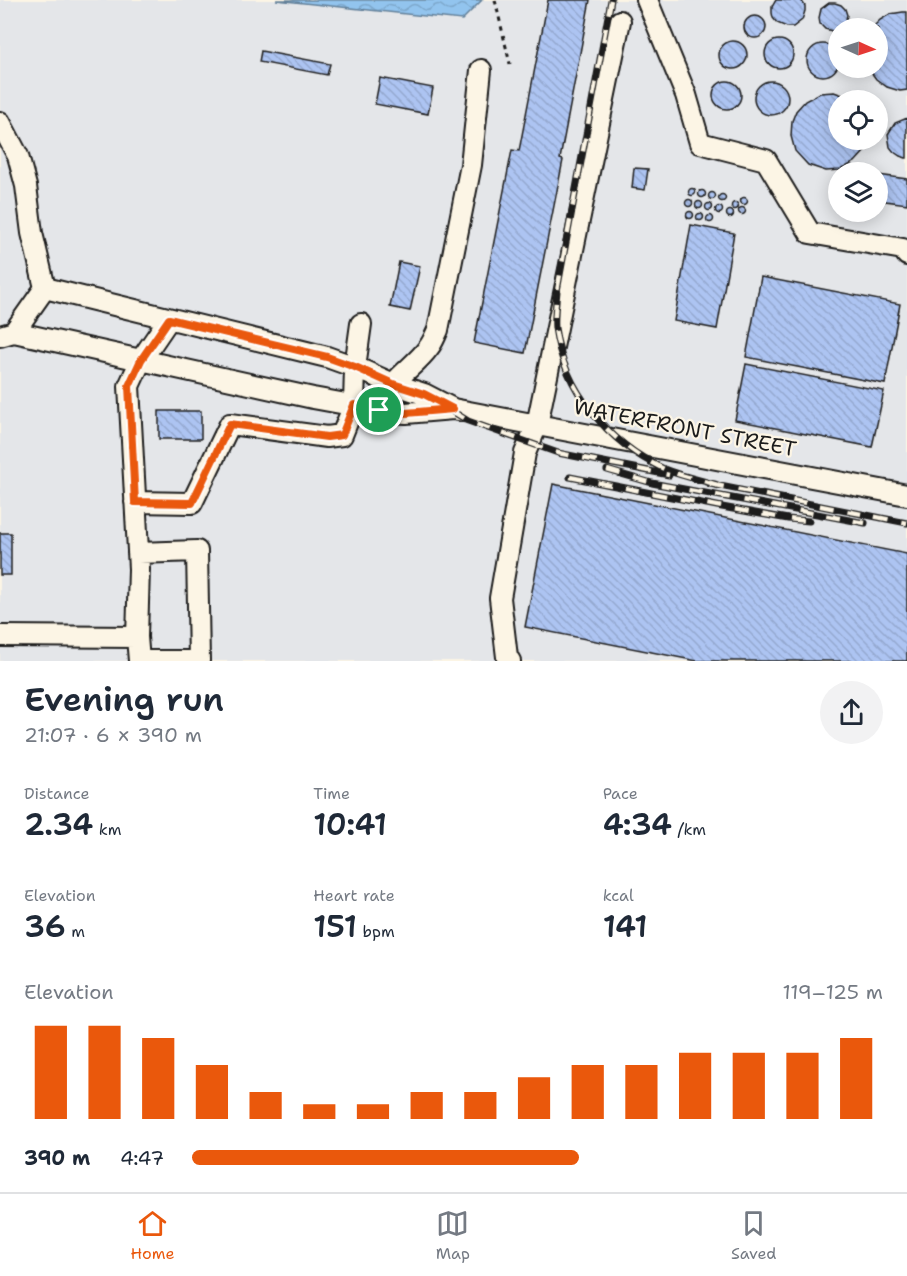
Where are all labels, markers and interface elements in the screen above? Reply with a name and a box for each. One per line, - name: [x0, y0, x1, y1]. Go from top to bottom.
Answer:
- north arrow: [828, 18, 888, 78]
- map controls: [828, 18, 888, 222]
- button: locate: [828, 90, 888, 150]
- button: layers: [828, 162, 888, 222]
- pin: [353, 384, 404, 435]
- icon: arrive: [362, 393, 395, 426]
- street label: WATERFRONT STREET: [571, 393, 799, 463]
- text: Evening run: [24, 677, 224, 722]
- button: share: [820, 681, 883, 744]
- text: 21:07 · 6 × 390 m: [24, 722, 202, 748]
- text: Distance: [24, 783, 90, 804]
- text: Time: [313, 783, 350, 804]
- text: Pace: [603, 783, 638, 804]
- text: 2.34: [24, 804, 93, 845]
- text: 10:41: [313, 804, 387, 845]
- text: 4:34: [603, 804, 672, 845]
- text: km: [93, 819, 121, 840]
- text: /km: [672, 819, 706, 840]
- text: Elevation: [24, 885, 96, 906]
- text: Heart rate: [313, 885, 395, 906]
- text: kcal: [603, 885, 634, 906]
- text: 36: [24, 906, 66, 947]
- text: 151: [313, 906, 357, 947]
- text: 141: [603, 906, 648, 947]
- text: m: [66, 921, 85, 942]
- text: bpm: [357, 921, 395, 942]
- text: Elevation: [24, 979, 114, 1005]
- text: 119–125 m: [783, 979, 883, 1005]
- text: 390 m: [24, 1145, 90, 1171]
- text: 4:47: [120, 1145, 164, 1171]
- tab: Home: [131, 1207, 175, 1264]
- tab: Map: [436, 1207, 470, 1264]
- tab: Saved: [731, 1207, 776, 1264]

